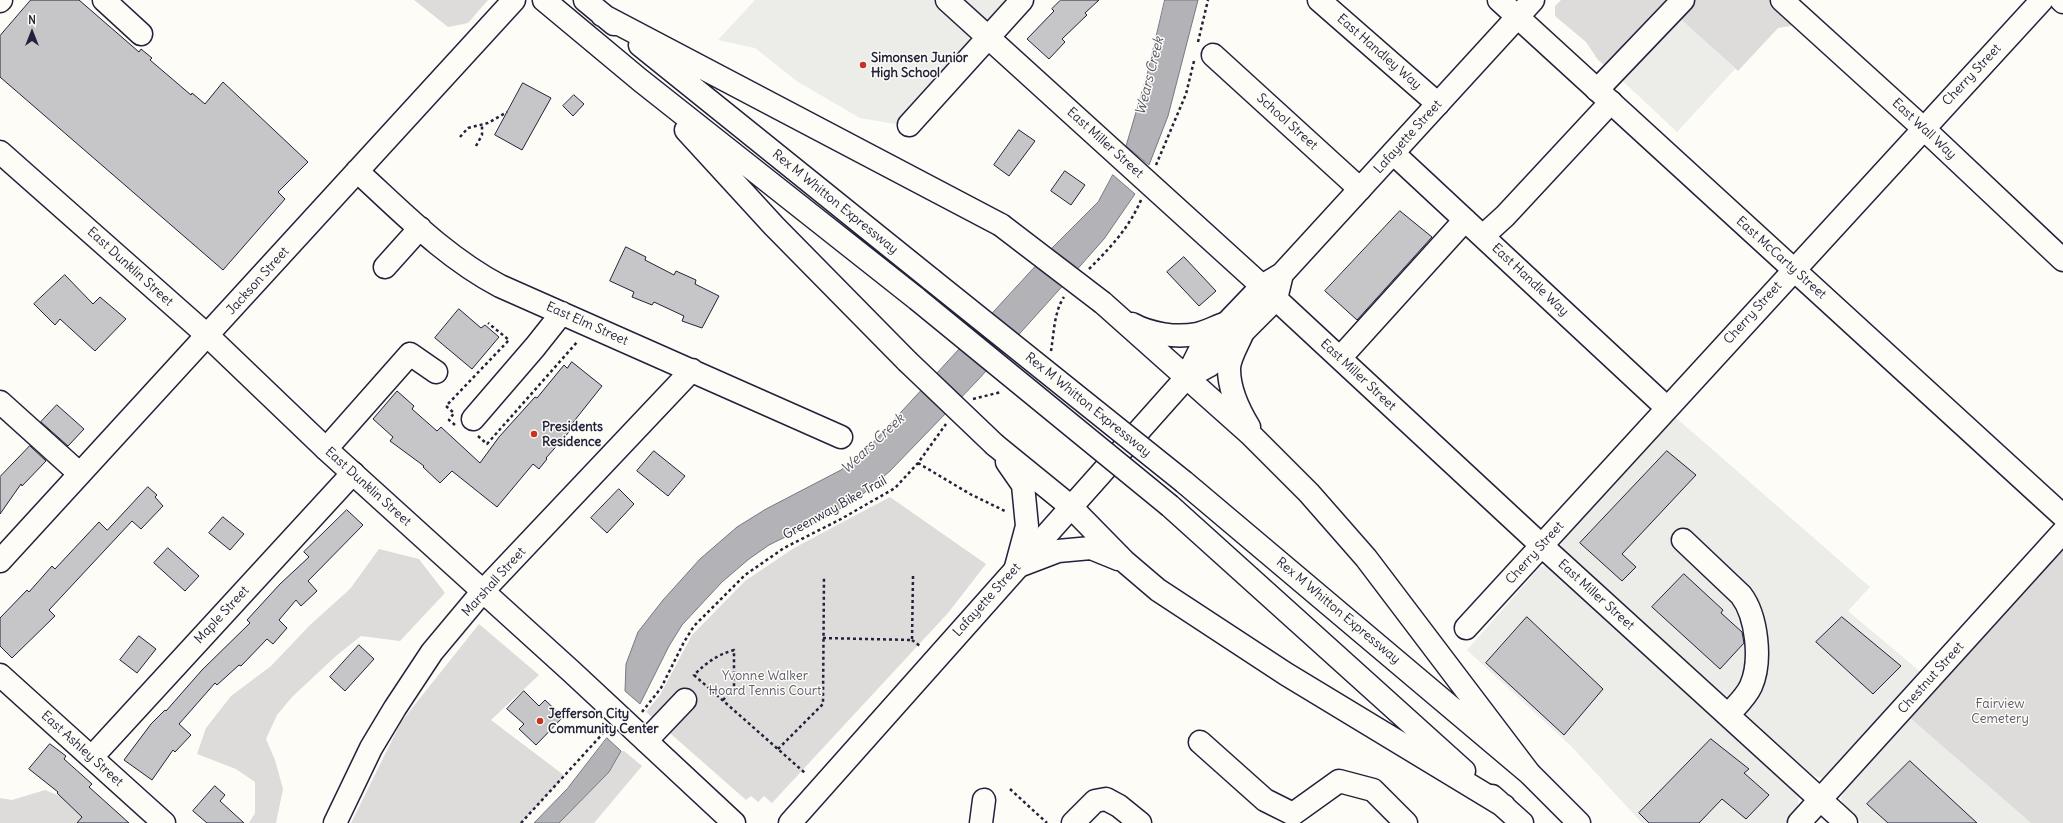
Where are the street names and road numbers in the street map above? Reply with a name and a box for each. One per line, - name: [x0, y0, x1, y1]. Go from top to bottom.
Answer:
- street label: East Handley Way: [1334, 11, 1424, 93]
- street label: Cherry Street: [1939, 41, 2005, 109]
- street label: School Street: [1253, 91, 1321, 153]
- street label: East Wall Way: [1889, 95, 1959, 163]
- street label: Lafayette Street: [1371, 97, 1445, 177]
- street label: East Miller Street: [1064, 105, 1146, 181]
- street label: Rex M Whitton Expressway: [769, 146, 901, 258]
- street label: East McCarty Street: [1733, 213, 1829, 303]
- street label: East Dunklin Street: [84, 224, 176, 310]
- street label: East Handle Way: [1488, 240, 1572, 320]
- street label: Jackson Street: [224, 244, 292, 318]
- street label: Cherry Street: [1721, 278, 1785, 348]
- street label: East Elm Street: [544, 299, 630, 349]
- street label: East Miller Street: [1317, 336, 1399, 414]
- street label: Rex M Whitton Expressway: [1022, 349, 1154, 461]
- street label: East Dunklin Street: [322, 444, 414, 530]
- street label: Greenway Bike Trail: [780, 473, 890, 543]
- street label: Cherry Street: [1503, 518, 1567, 588]
- street label: Marshall Street: [459, 544, 529, 620]
- street label: Rex M Whitton Expressway: [1273, 555, 1403, 667]
- street label: East Miller Street: [1555, 557, 1637, 633]
- street label: Lafayette Street: [950, 560, 1024, 640]
- street label: Maple Street: [191, 583, 253, 647]
- street label: Chestnut Street: [1895, 639, 1967, 717]
- street label: East Ashley Street: [38, 708, 126, 790]

